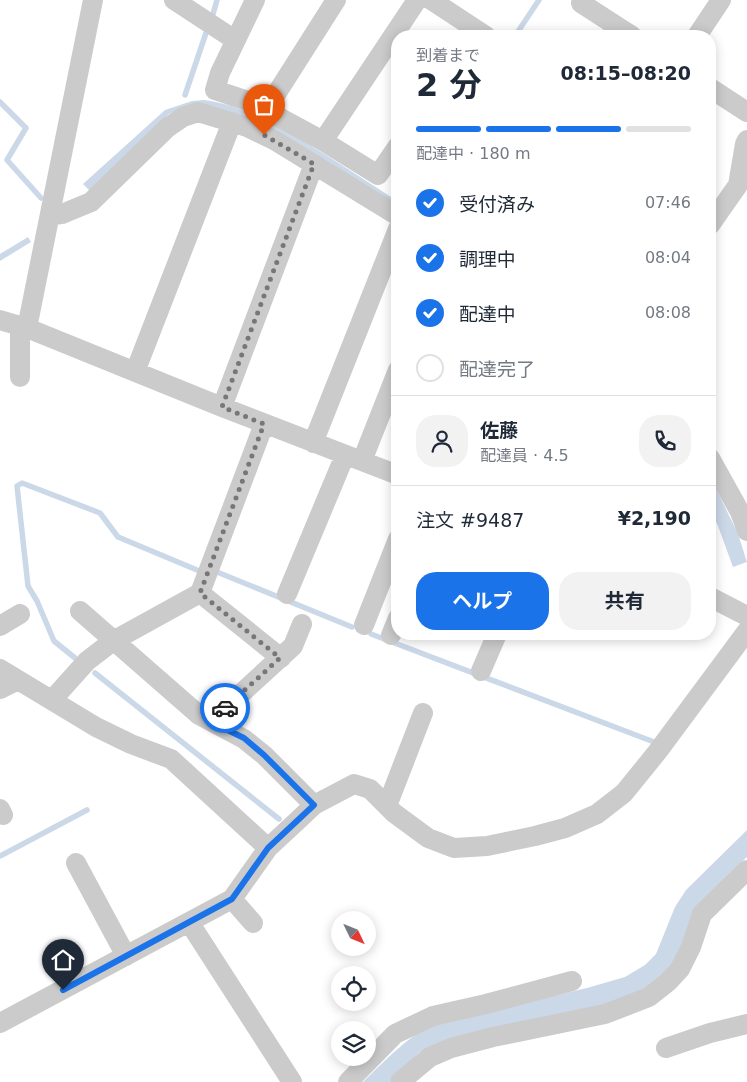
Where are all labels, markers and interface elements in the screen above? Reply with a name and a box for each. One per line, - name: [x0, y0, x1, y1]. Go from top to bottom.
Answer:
- text: 到着まで: [416, 46, 480, 65]
- text: 08:15–08:20: [561, 62, 691, 84]
- text: 2 分: [416, 66, 481, 104]
- pin: [243, 84, 285, 135]
- icon: bag: [250, 91, 278, 119]
- text: 配達中 · 180 m: [416, 144, 530, 163]
- icon: check: [416, 189, 444, 217]
- text: 受付済み: [459, 193, 535, 215]
- text: 07:46: [645, 193, 691, 212]
- icon: check: [416, 244, 444, 272]
- text: 調理中: [459, 248, 516, 270]
- text: 08:04: [645, 248, 691, 267]
- icon: check: [416, 299, 444, 327]
- text: 配達中: [459, 303, 516, 325]
- text: 08:08: [645, 303, 691, 322]
- text: 配達完了: [459, 358, 535, 380]
- button: person: [416, 415, 468, 467]
- button: phone: [639, 415, 691, 467]
- text: 佐藤: [480, 419, 518, 441]
- text: 配達員 · 4.5: [480, 446, 569, 465]
- text: ¥2,190: [618, 507, 691, 529]
- text: 注文 #9487: [416, 509, 524, 531]
- button: ヘルプ: [416, 572, 549, 630]
- button: 共有: [559, 572, 691, 630]
- courier: [200, 683, 250, 733]
- icon: car: [211, 694, 239, 722]
- north arrow: [331, 911, 376, 956]
- map controls: [331, 911, 376, 1066]
- pin: [42, 939, 84, 990]
- icon: home: [49, 946, 77, 974]
- button: locate: [331, 966, 376, 1011]
- button: layers: [331, 1021, 376, 1066]

